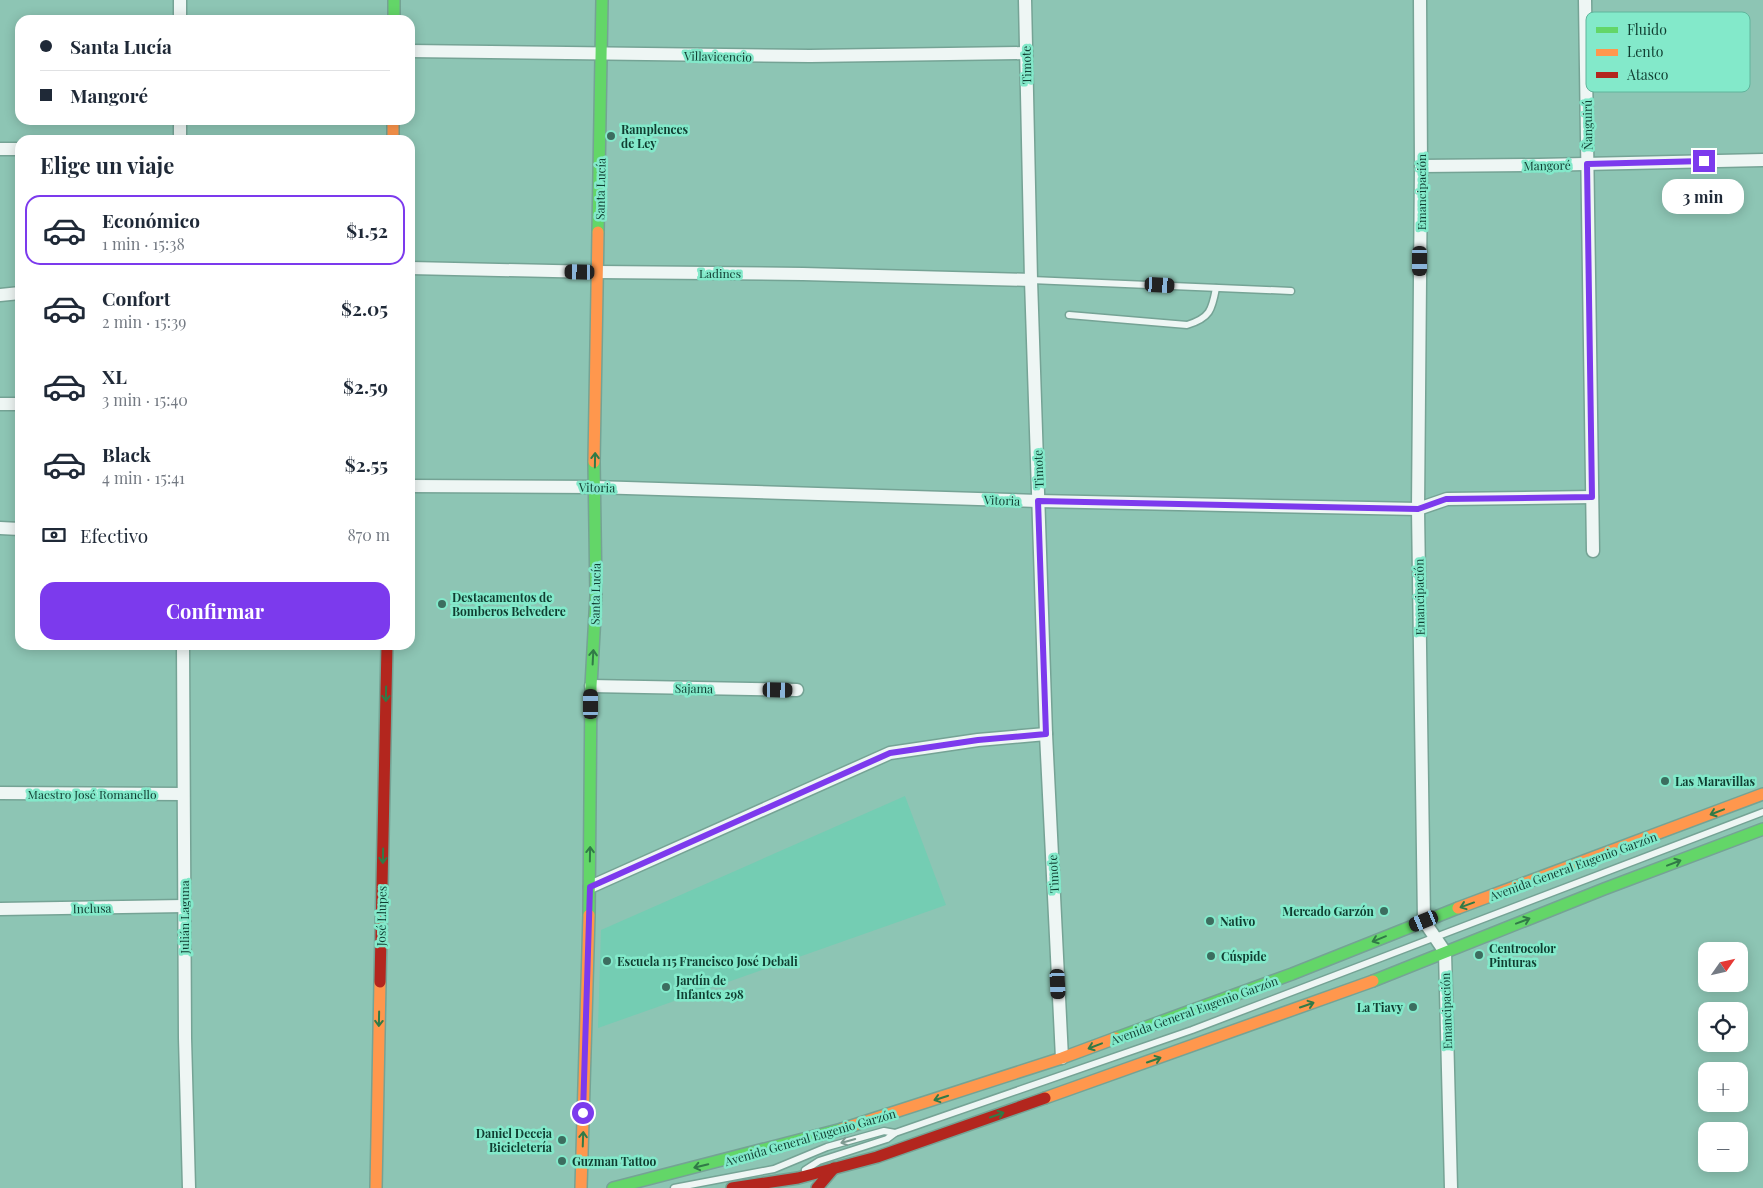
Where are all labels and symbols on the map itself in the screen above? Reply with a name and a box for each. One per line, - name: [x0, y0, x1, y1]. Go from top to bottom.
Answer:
- legend: [1586, 12, 1750, 92]
- text: Fluido: [1627, 20, 1667, 39]
- text: Lento: [1627, 42, 1664, 61]
- street label: Timote: [1018, 46, 1034, 84]
- street label: Villavicencio: [683, 47, 753, 65]
- text: Atasco: [1626, 65, 1669, 84]
- street label: Ñanguirú: [1579, 100, 1595, 150]
- place label: Ramplences de Ley: [621, 121, 689, 151]
- marker: Ramplences de Ley: [605, 130, 617, 142]
- route end: [1693, 150, 1715, 172]
- street label: Emancipación: [1413, 154, 1429, 230]
- street label: Mangoré: [1523, 157, 1571, 173]
- street label: Santa Lucía: [591, 158, 609, 220]
- callout: 3 min: [1663, 178, 1745, 214]
- car: [1412, 246, 1427, 276]
- car: [564, 264, 595, 280]
- street label: Ladines: [699, 265, 741, 281]
- car: [1144, 277, 1175, 293]
- street label: Timote: [1029, 449, 1047, 489]
- one-way arrow: [590, 452, 600, 468]
- street label: Vitoria: [578, 479, 615, 495]
- street label: Vitoria: [983, 491, 1020, 509]
- street label: Emancipación: [1410, 559, 1428, 635]
- street label: Santa Lucía: [586, 563, 604, 625]
- place label: Destacamentos de Bomberos Belvedere: [452, 589, 566, 619]
- marker: Destacamentos de Bomberos Belvedere: [436, 598, 448, 610]
- one-way arrow: [588, 649, 597, 665]
- street label: Sajama: [675, 680, 713, 696]
- car: [762, 682, 793, 698]
- one-way arrow: [381, 685, 391, 701]
- car: [583, 689, 598, 719]
- place label: Las Maravillas: [1675, 773, 1755, 789]
- marker: Las Maravillas: [1659, 775, 1671, 787]
- street label: Maestro José Romanello: [28, 786, 157, 802]
- one-way arrow: [1710, 808, 1726, 817]
- street label: Avenida General Eugenio Garzón: [1486, 828, 1659, 904]
- one-way arrow: [585, 847, 595, 863]
- one-way arrow: [378, 848, 387, 864]
- street label: Timote: [1044, 854, 1062, 894]
- one-way arrow: [1666, 858, 1682, 867]
- street label: Julián Laguna: [176, 880, 192, 955]
- street label: José Llupes: [372, 886, 390, 947]
- street label: Inclusa: [72, 900, 112, 916]
- one-way arrow: [1460, 901, 1475, 910]
- place label: Mercado Garzón: [1282, 903, 1375, 919]
- marker: Mercado Garzón: [1378, 905, 1390, 917]
- car: [1407, 908, 1440, 934]
- place label: Nativo: [1220, 913, 1256, 929]
- marker: Nativo: [1204, 915, 1216, 927]
- one-way arrow: [1515, 916, 1530, 925]
- one-way arrow: [1371, 936, 1386, 945]
- place label: Centrocolor Pinturas: [1489, 940, 1556, 970]
- north arrow: [1698, 942, 1748, 992]
- place label: Cúspide: [1221, 948, 1266, 964]
- marker: Centrocolor Pinturas: [1473, 949, 1485, 961]
- marker: Cúspide: [1205, 950, 1217, 962]
- place label: Escuela 115 Francisco José Debali: [617, 953, 798, 969]
- marker: Escuela 115 Francisco José Debali: [601, 955, 613, 967]
- car: [1049, 969, 1066, 999]
- place label: Jardín de Infantes 298: [675, 972, 744, 1002]
- street label: Avenida General Eugenio Garzón: [1107, 972, 1280, 1048]
- street label: Emancipación: [1437, 972, 1455, 1050]
- marker: Jardín de Infantes 298: [660, 981, 672, 993]
- place label: La Tiavy: [1357, 999, 1404, 1015]
- one-way arrow: [1298, 1000, 1314, 1009]
- marker: La Tiavy: [1407, 1001, 1419, 1013]
- one-way arrow: [375, 1010, 384, 1026]
- one-way arrow: [1088, 1042, 1104, 1051]
- one-way arrow: [1146, 1055, 1161, 1064]
- one-way arrow: [934, 1093, 950, 1103]
- route start: [572, 1102, 594, 1124]
- street label: Avenida General Eugenio Garzón: [722, 1105, 897, 1169]
- one-way arrow: [989, 1110, 1004, 1119]
- place label: Daniel Deceja Bicicletería: [476, 1125, 553, 1155]
- one-way arrow: [578, 1132, 587, 1148]
- marker: Daniel Deceja Bicicletería: [556, 1134, 568, 1146]
- one-way arrow: [840, 1136, 856, 1146]
- place label: Guzman Tattoo: [572, 1153, 657, 1169]
- marker: Guzman Tattoo: [556, 1155, 568, 1167]
- one-way arrow: [694, 1162, 710, 1171]

